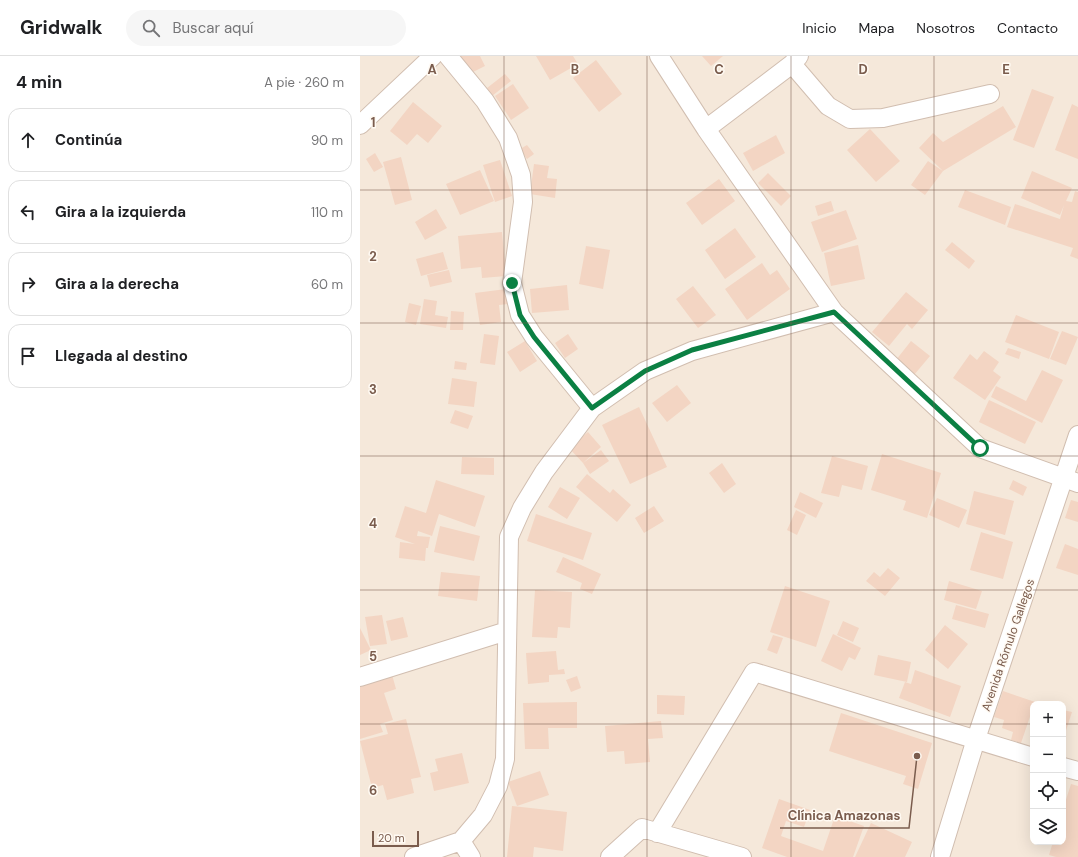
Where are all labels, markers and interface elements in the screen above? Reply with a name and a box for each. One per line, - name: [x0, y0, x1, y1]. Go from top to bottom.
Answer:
- search box: [126, 10, 406, 46]
- text: Gridwalk: [20, 15, 102, 40]
- icon: search: [140, 17, 162, 39]
- text: Buscar aquí: [172, 18, 253, 38]
- text: Inicio: [802, 19, 837, 37]
- text: Mapa: [859, 19, 894, 37]
- text: Nosotros: [916, 19, 975, 37]
- text: Contacto: [997, 19, 1058, 37]
- text: A: [427, 61, 437, 78]
- text: B: [571, 61, 579, 78]
- text: C: [714, 61, 724, 78]
- text: D: [858, 61, 868, 78]
- text: E: [1002, 61, 1010, 78]
- text: 4 min: [16, 71, 62, 93]
- text: A pie · 260 m: [264, 74, 344, 91]
- text: 1: [371, 114, 375, 131]
- icon: ahead: [17, 129, 39, 151]
- text: Continúa: [55, 130, 122, 150]
- text: 90 m: [311, 132, 343, 149]
- icon: left: [17, 201, 39, 223]
- text: Gira a la izquierda: [55, 202, 186, 222]
- text: 110 m: [311, 204, 343, 221]
- text: 2: [369, 248, 377, 265]
- icon: right: [17, 273, 39, 295]
- text: Gira a la derecha: [55, 274, 179, 294]
- route end: [503, 274, 521, 292]
- text: 60 m: [311, 276, 343, 293]
- icon: arrive: [17, 345, 39, 367]
- text: Llegada al destino: [55, 346, 188, 366]
- text: 3: [369, 381, 377, 398]
- route start: [971, 439, 989, 457]
- text: 4: [369, 515, 377, 532]
- street label: Avenida Rómulo Gallegos: [978, 577, 1038, 713]
- text: 5: [369, 648, 377, 665]
- map controls: [1030, 701, 1066, 845]
- button: +: [1030, 701, 1066, 737]
- button: −: [1030, 737, 1066, 773]
- button: locate: [1030, 773, 1066, 809]
- text: 6: [369, 782, 377, 799]
- callout: Clínica Amazonas: [780, 803, 909, 828]
- text: Clínica Amazonas: [788, 807, 900, 824]
- button: layers: [1030, 809, 1066, 845]
- scale bar: [372, 829, 419, 848]
- text: 20 m: [378, 831, 404, 845]

